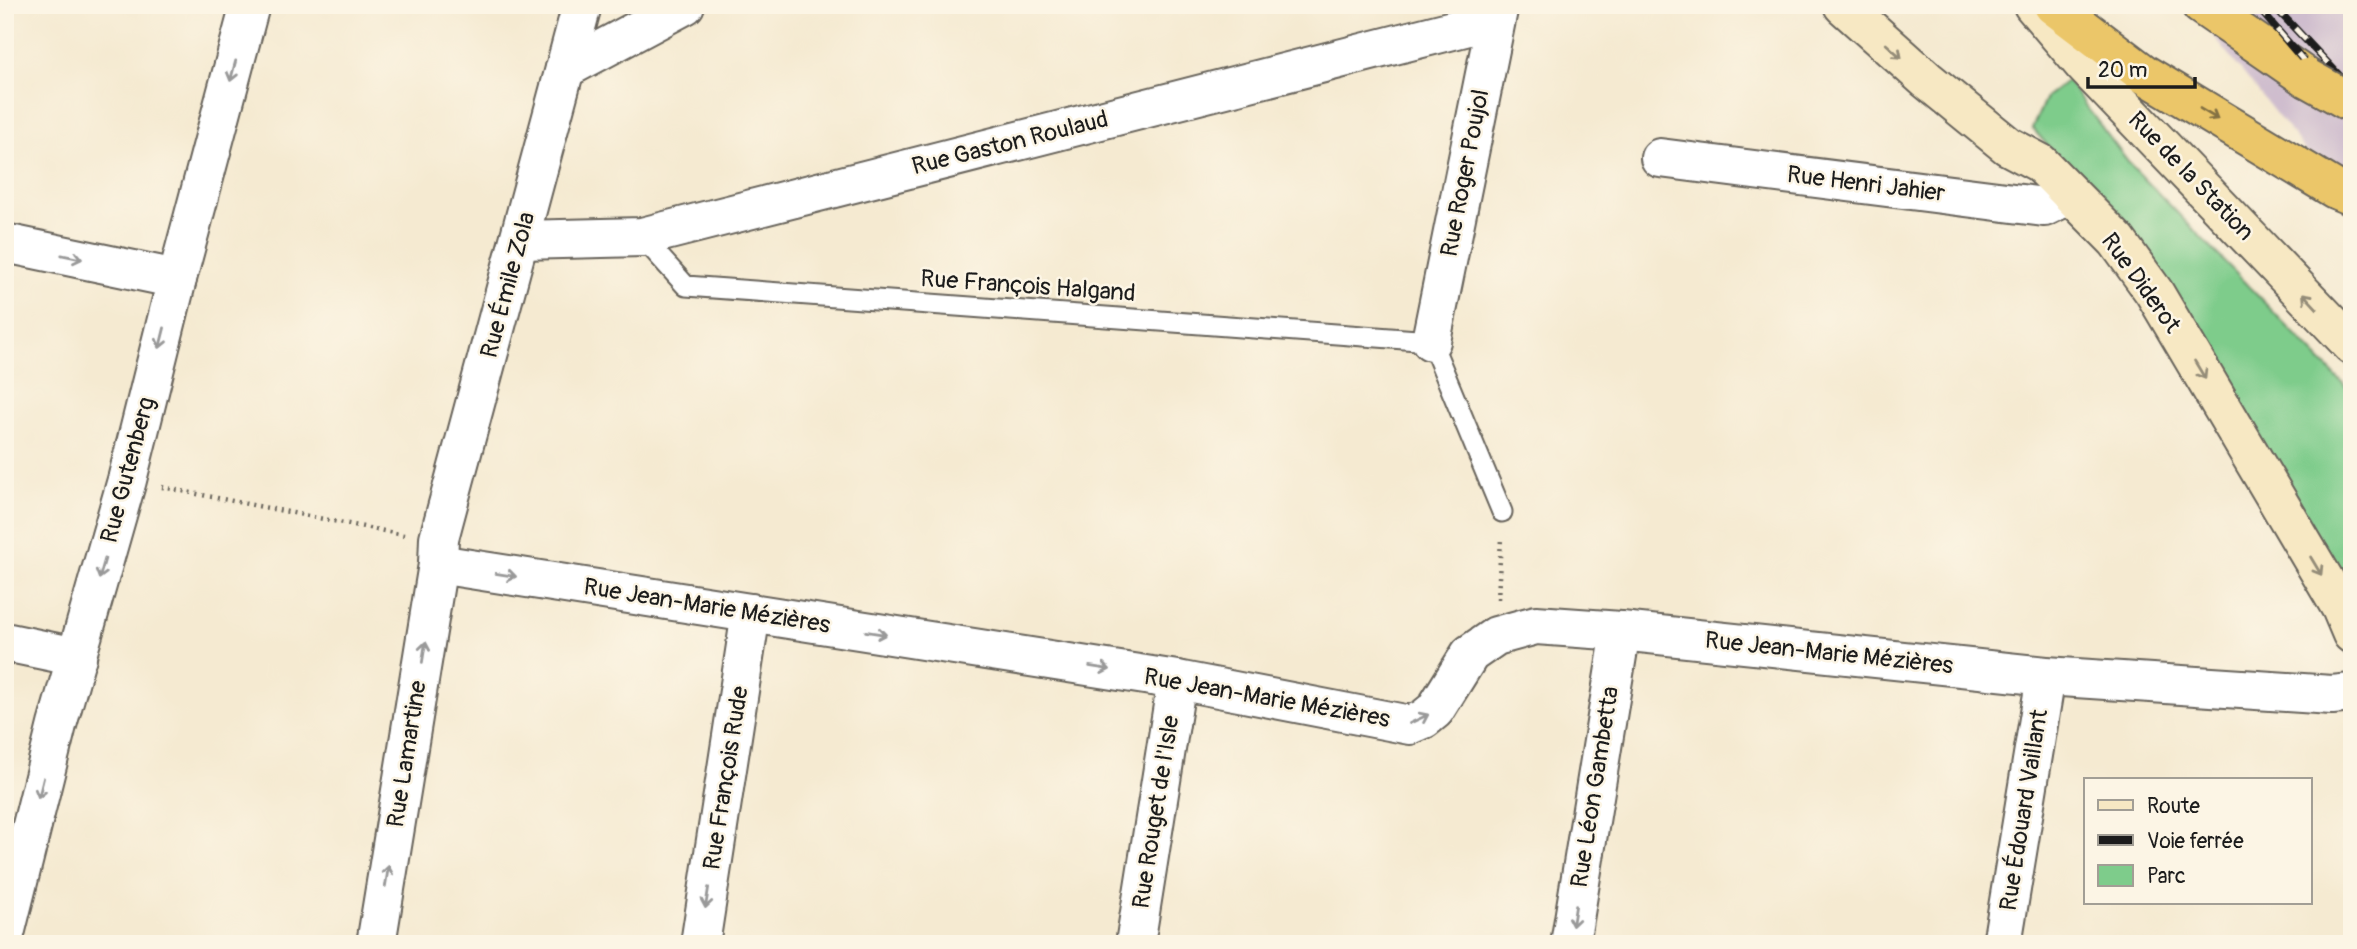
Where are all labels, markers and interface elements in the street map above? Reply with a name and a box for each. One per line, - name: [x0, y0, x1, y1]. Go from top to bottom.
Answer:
- one-way arrow: [1885, 43, 1903, 59]
- scale bar: [2088, 46, 2194, 90]
- text: 20 m: [2098, 57, 2147, 84]
- one-way arrow: [225, 60, 238, 82]
- street label: Rue Roger Poujol: [1435, 87, 1495, 259]
- street label: Rue Gaston Roulaud: [909, 105, 1111, 181]
- street label: Rue de la Station: [2122, 105, 2260, 247]
- one-way arrow: [2199, 107, 2219, 121]
- street label: Rue Henri Jahier: [1785, 160, 1947, 208]
- street label: Rue Émile Zola: [475, 209, 541, 361]
- street label: Rue Diderot: [2095, 227, 2187, 339]
- one-way arrow: [60, 251, 83, 264]
- street label: Rue François Halgand: [920, 264, 1136, 308]
- one-way arrow: [2301, 292, 2318, 309]
- one-way arrow: [155, 327, 168, 349]
- one-way arrow: [2193, 359, 2207, 379]
- street label: Rue Gutenberg: [95, 394, 161, 546]
- one-way arrow: [2309, 555, 2323, 575]
- one-way arrow: [94, 558, 107, 580]
- one-way arrow: [494, 569, 517, 582]
- street label: Rue Jean-Marie Mézières: [582, 572, 833, 640]
- one-way arrow: [864, 626, 887, 639]
- street label: Rue Jean-Marie Mézières: [1704, 626, 1955, 680]
- one-way arrow: [418, 641, 431, 664]
- one-way arrow: [1089, 662, 1111, 675]
- street label: Rue Jean-Marie Mézières: [1142, 662, 1392, 734]
- street label: Rue Lamartine: [381, 679, 433, 829]
- street label: Rue François Rude: [697, 684, 755, 872]
- street label: Rue Léon Gambetta: [1565, 684, 1625, 890]
- street label: Rue Édouard Vaillant: [1994, 707, 2054, 913]
- one-way arrow: [1409, 712, 1430, 725]
- street label: Rue Rouget de l'Isle: [1126, 713, 1186, 911]
- one-way arrow: [34, 776, 47, 799]
- legend: [2084, 778, 2312, 904]
- text: Route: [2147, 793, 2200, 820]
- text: Voie ferrée: [2147, 828, 2244, 855]
- text: Parc: [2147, 863, 2186, 890]
- one-way arrow: [381, 865, 394, 888]
- one-way arrow: [700, 886, 713, 909]
- one-way arrow: [1567, 904, 1580, 927]

